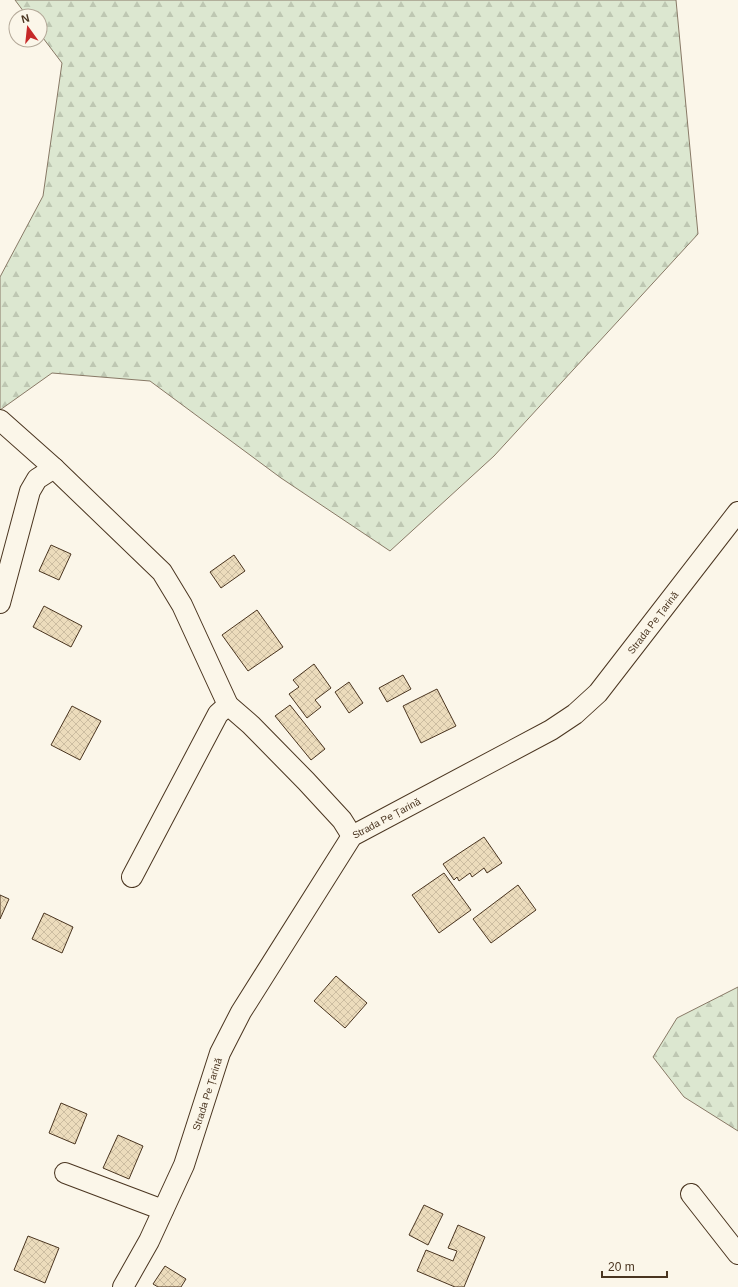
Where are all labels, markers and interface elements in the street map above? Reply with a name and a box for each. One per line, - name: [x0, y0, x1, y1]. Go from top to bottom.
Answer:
- north arrow: [8, 8, 48, 48]
- text: N: [20, 12, 31, 25]
- street label: Strada Pe Țarină: [625, 589, 680, 656]
- street label: Strada Pe Țarină: [350, 795, 423, 840]
- street label: Strada Pe Țarină: [190, 1056, 224, 1132]
- scale bar: [602, 1253, 667, 1279]
- text: 20 m: [608, 1260, 635, 1274]

